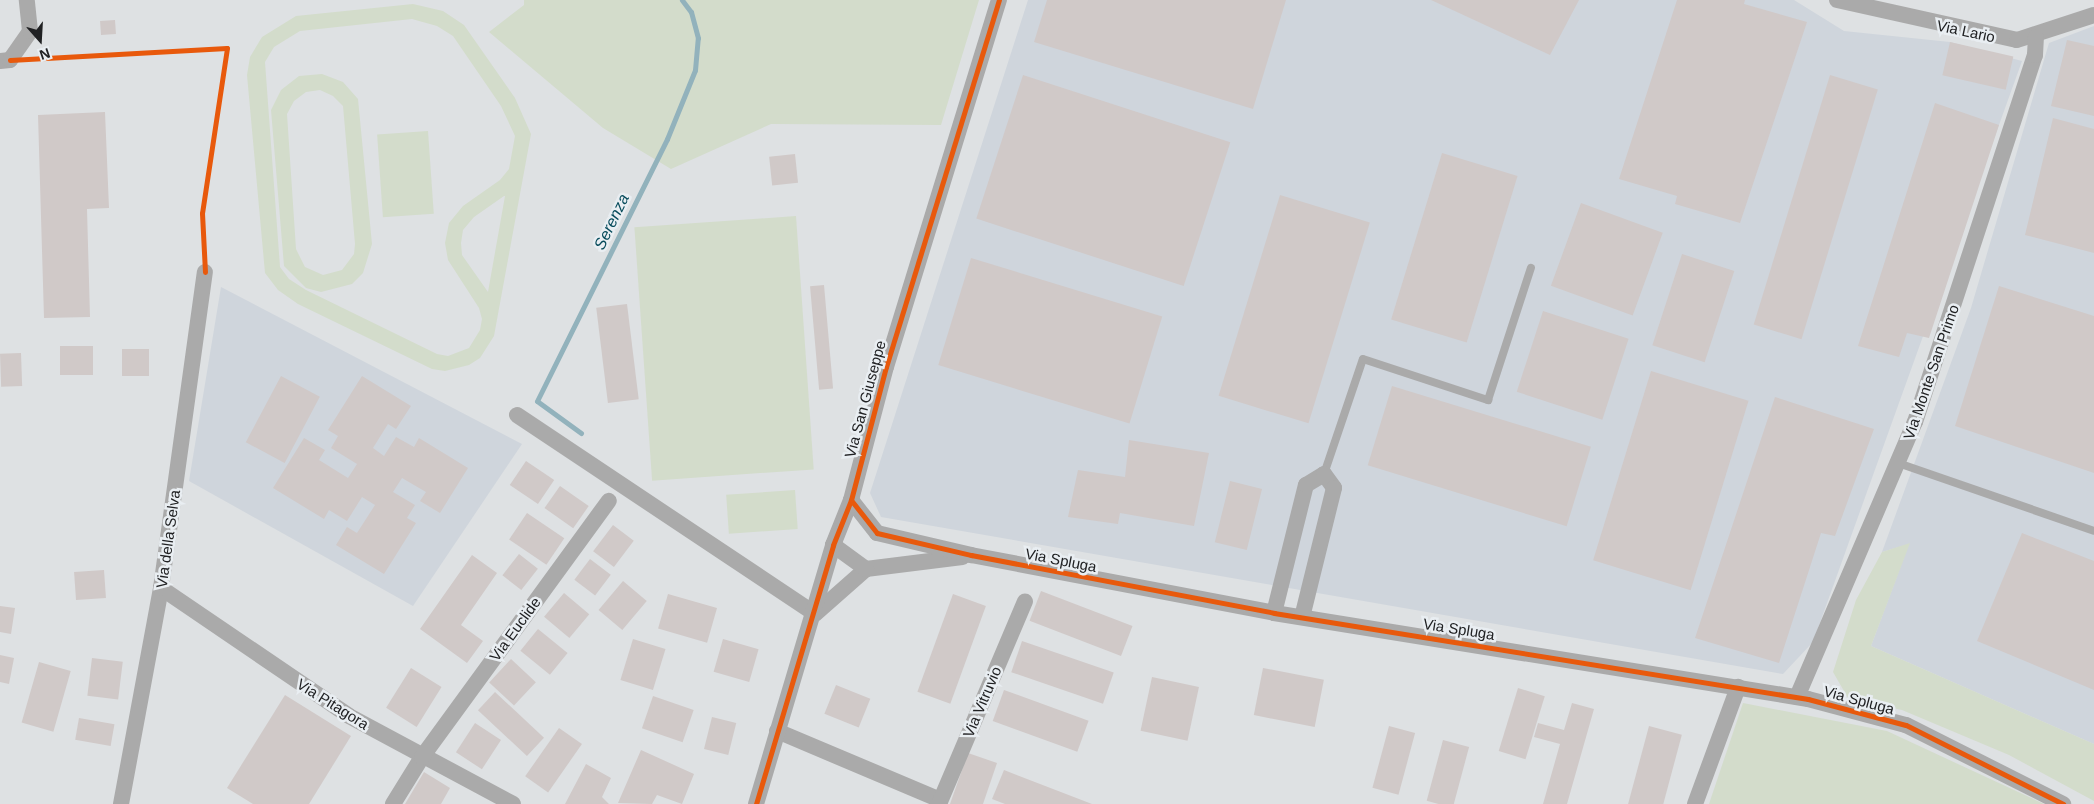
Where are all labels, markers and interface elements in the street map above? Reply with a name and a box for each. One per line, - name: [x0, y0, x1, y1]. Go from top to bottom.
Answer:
- north arrow: [15, 15, 65, 65]
- street label: Via Lario: [1935, 16, 1997, 46]
- text: N: [37, 45, 52, 63]
- water label: Serenza: [590, 191, 634, 253]
- street label: Via Monte San Primo: [1899, 302, 1963, 442]
- street label: Via San Giuseppe: [841, 338, 889, 460]
- street label: Via della Selva: [152, 489, 184, 589]
- street label: Via Spluga: [1024, 544, 1098, 576]
- street label: Via Euclide: [486, 593, 544, 665]
- street label: Via Spluga: [1422, 614, 1496, 644]
- street label: Via Vitruvio: [959, 664, 1005, 740]
- street label: Via Pitagora: [294, 675, 372, 733]
- street label: Via Spluga: [1822, 682, 1896, 718]

